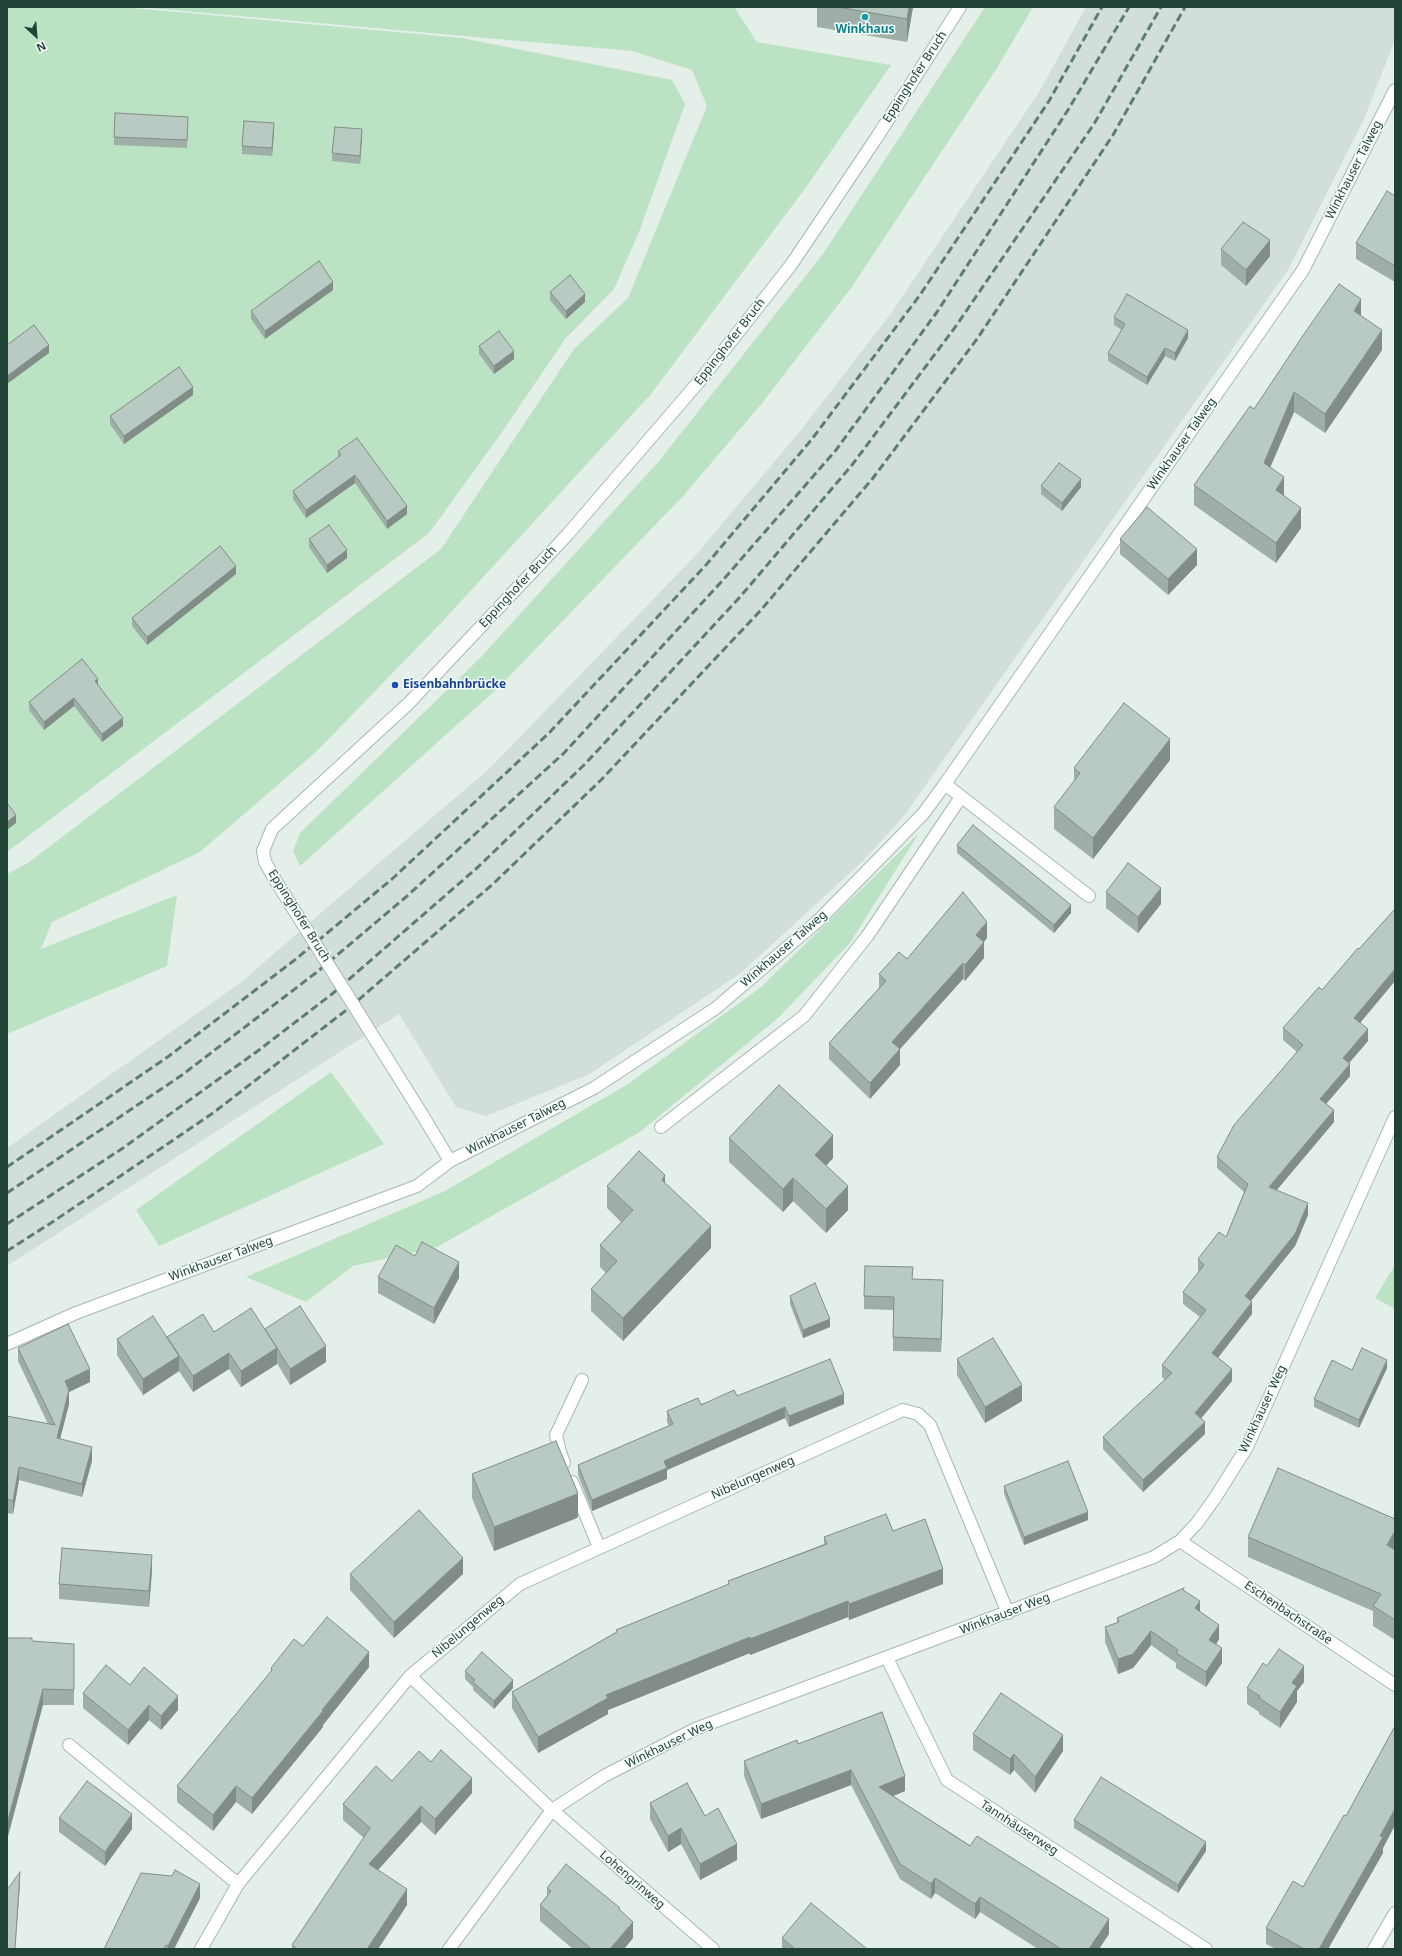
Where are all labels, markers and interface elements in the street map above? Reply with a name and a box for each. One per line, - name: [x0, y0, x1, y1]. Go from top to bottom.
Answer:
- marker: Winkhaus: [860, 12, 870, 22]
- north arrow: [16, 16, 56, 56]
- place label: Winkhaus: [835, 23, 895, 37]
- street label: Eppinghofer Bruch: [880, 28, 950, 126]
- text: N: [34, 39, 49, 56]
- street label: Winkhauser Talweg: [1323, 118, 1385, 222]
- street label: Eppinghofer Bruch: [692, 296, 768, 388]
- street label: Winkhauser Talweg: [1145, 395, 1219, 493]
- street label: Eppinghofer Bruch: [476, 543, 560, 631]
- place label: Eisenbahnbrücke: [403, 678, 506, 692]
- marker: Eisenbahnbrücke: [390, 680, 400, 690]
- street label: Eppinghofer Bruch: [265, 867, 333, 965]
- street label: Winkhauser Talweg: [738, 908, 830, 990]
- street label: Winkhauser Talweg: [464, 1096, 568, 1158]
- street label: Winkhauser Talweg: [167, 1234, 275, 1284]
- street label: Winkhauser Weg: [1236, 1363, 1290, 1455]
- street label: Nibelungenweg: [709, 1453, 797, 1503]
- street label: Eschenbachstraße: [1241, 1578, 1335, 1648]
- street label: Winkhauser Weg: [958, 1590, 1052, 1638]
- street label: Nibelungenweg: [429, 1593, 507, 1661]
- street label: Winkhauser Weg: [623, 1717, 715, 1771]
- street label: Tannhäuserweg: [977, 1797, 1061, 1859]
- street label: Lohengrinweg: [596, 1848, 668, 1912]

